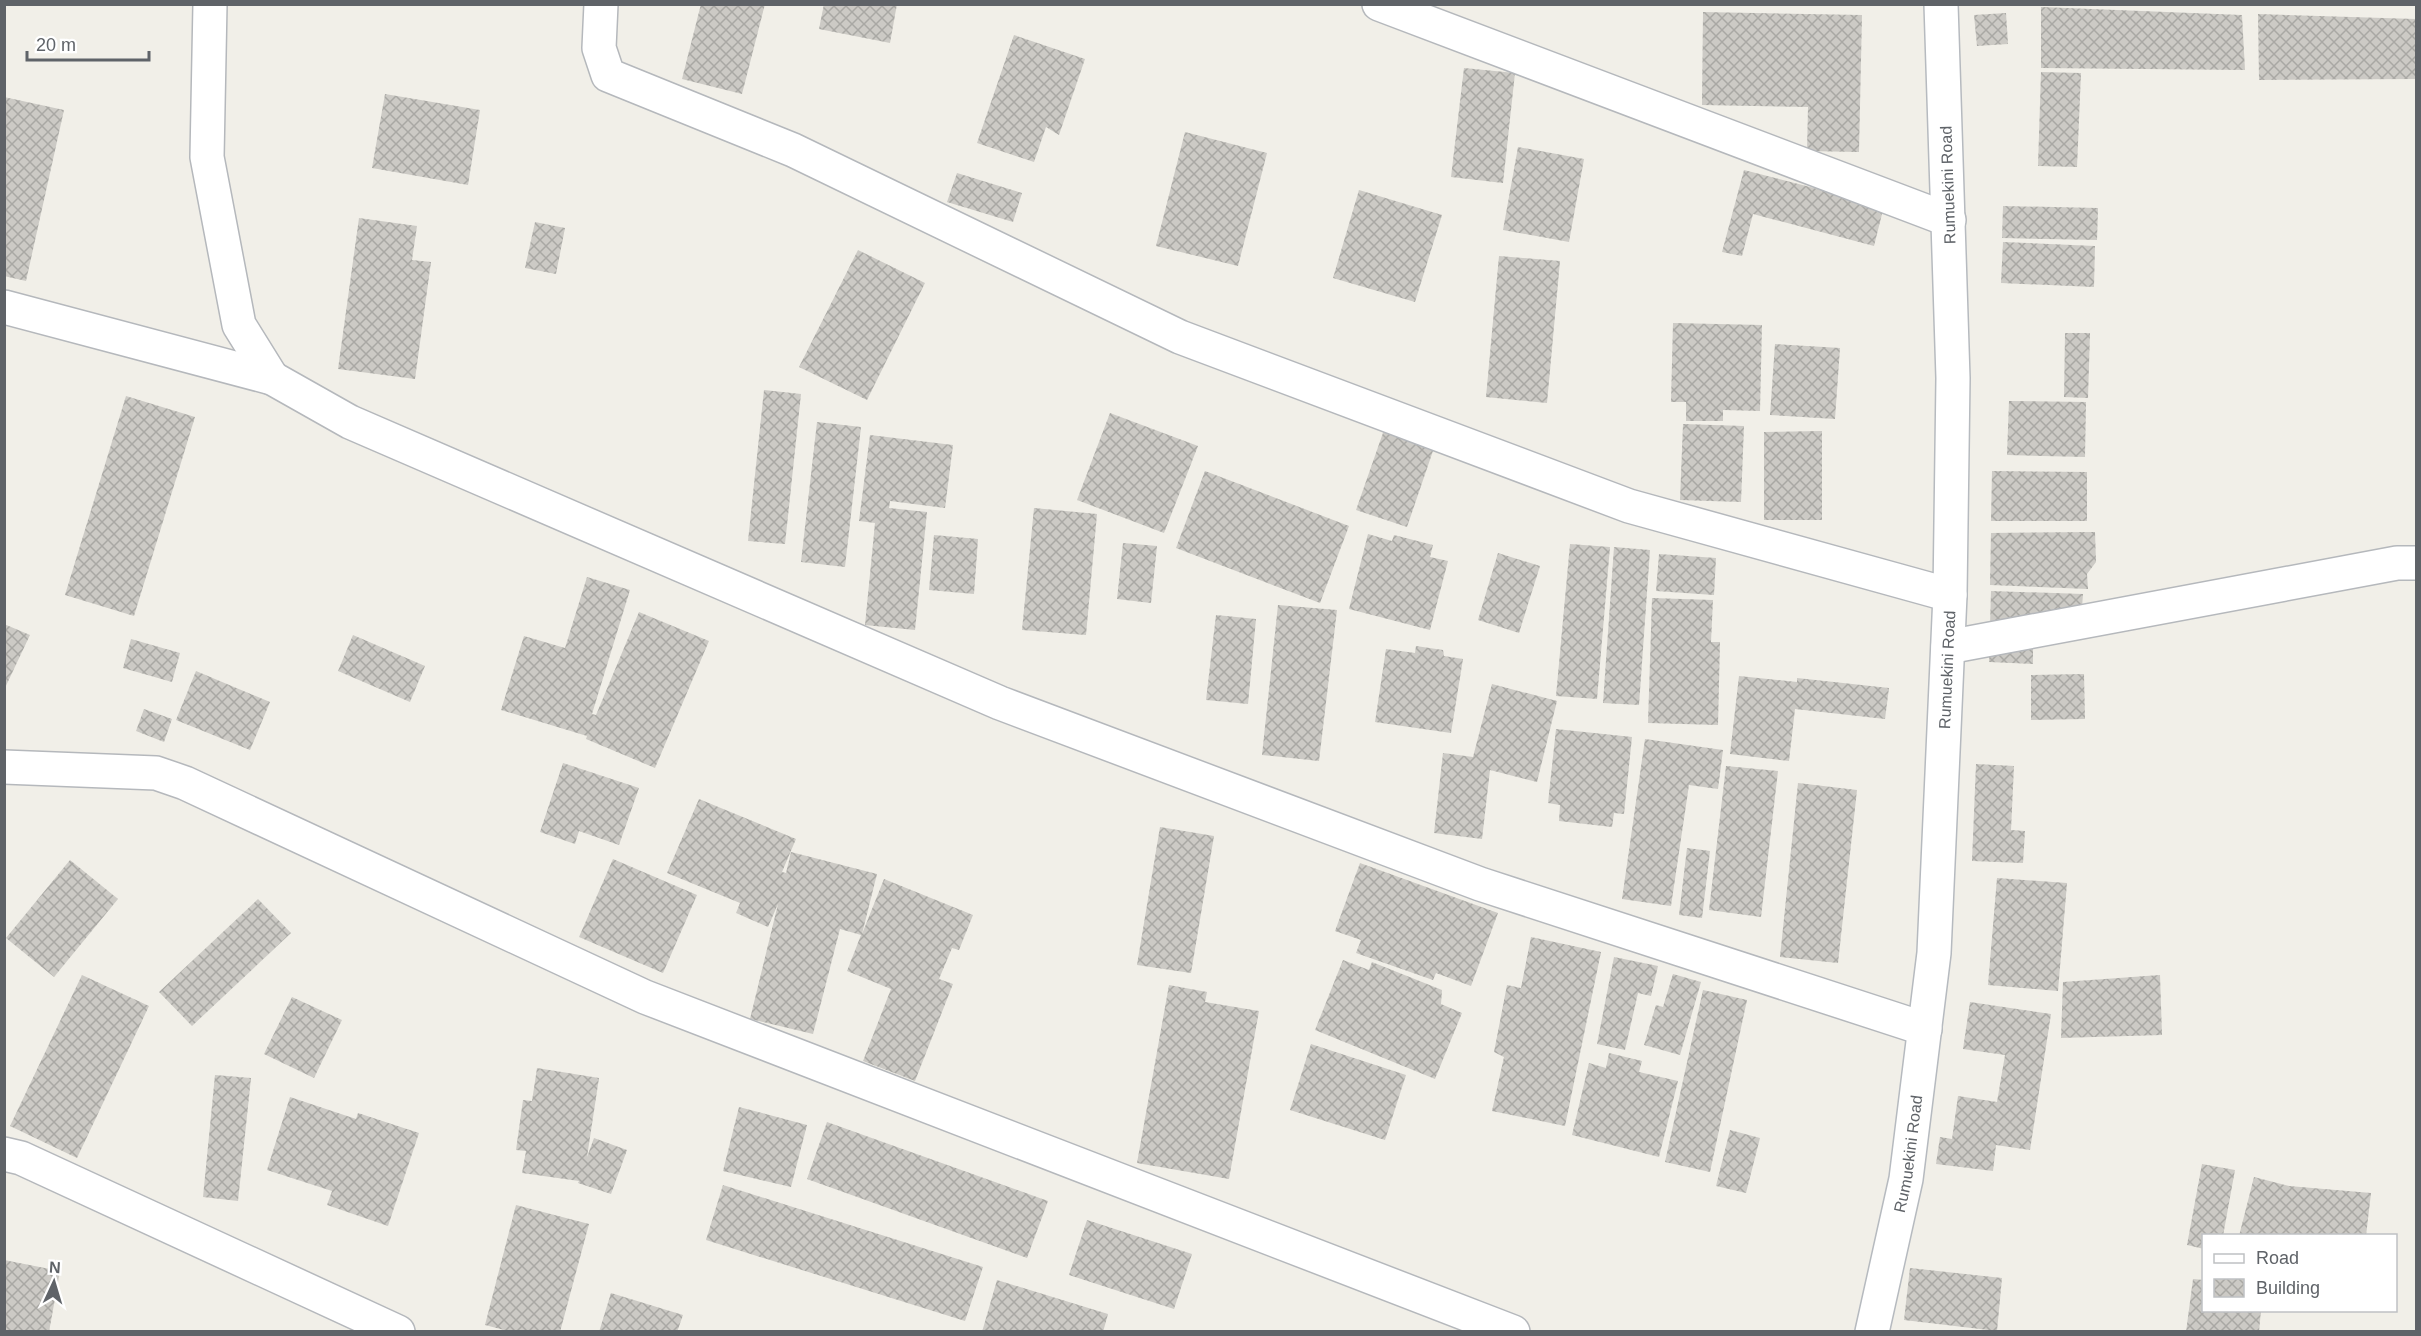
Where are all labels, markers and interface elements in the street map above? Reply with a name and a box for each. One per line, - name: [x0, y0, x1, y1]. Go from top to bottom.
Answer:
- scale bar: [27, 24, 148, 62]
- text: 20 m: [36, 35, 76, 55]
- street label: Rumuekini Road: [1937, 126, 1959, 244]
- street label: Rumuekini Road: [1936, 610, 1958, 729]
- street label: Rumuekini Road: [1890, 1094, 1925, 1214]
- legend: [2202, 1234, 2397, 1312]
- text: Road: [2256, 1248, 2299, 1268]
- north arrow: [24, 1252, 84, 1312]
- text: N: [49, 1259, 61, 1276]
- text: Building: [2256, 1278, 2320, 1298]

